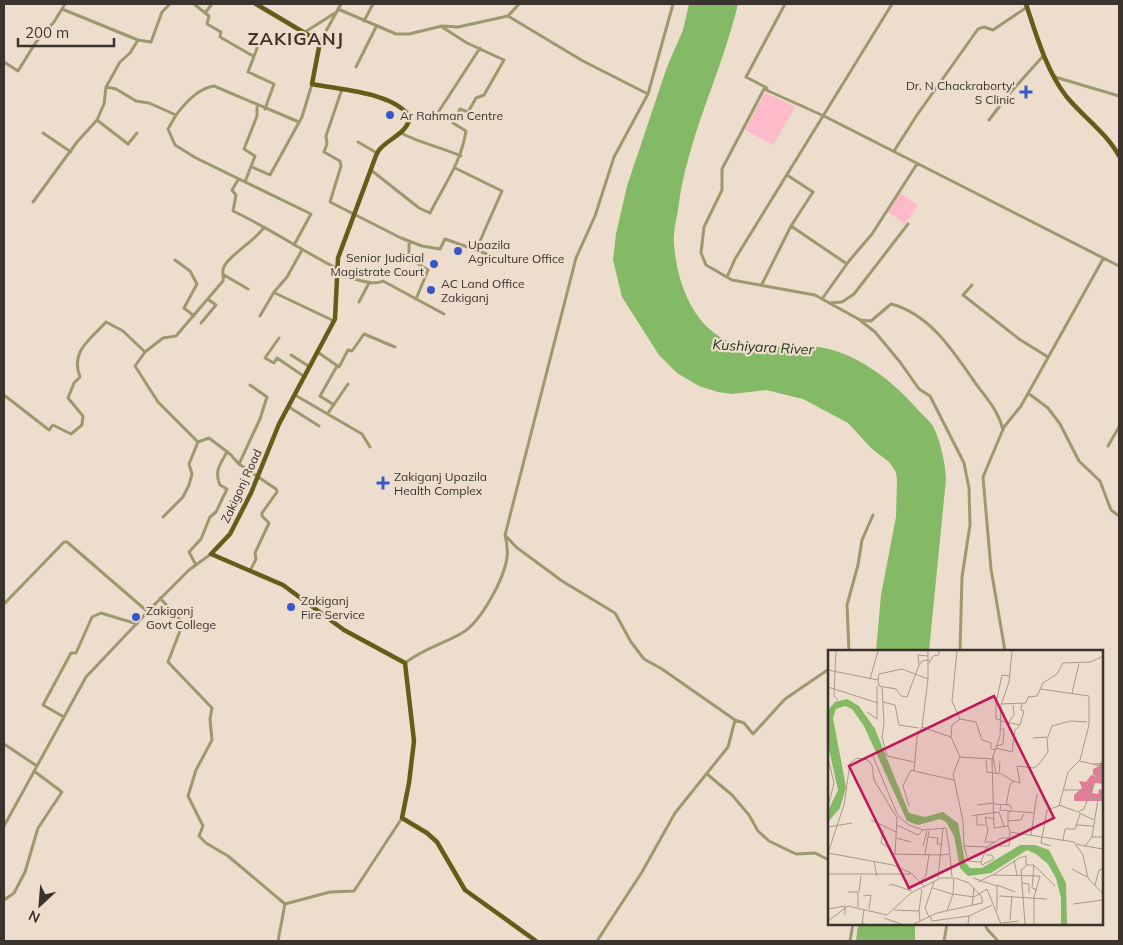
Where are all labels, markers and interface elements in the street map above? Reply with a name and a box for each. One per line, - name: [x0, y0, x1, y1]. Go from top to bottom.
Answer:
- scale bar: [18, 15, 114, 47]
- text: 200 m: [25, 23, 69, 42]
- district label: ZAKIGANJ: [248, 27, 344, 50]
- place label: Dr. N Chackraborty' S Clinic: [906, 78, 1015, 107]
- marker: Dr. N Chackraborty' S Clinic: [1019, 85, 1033, 99]
- place label: Ar Rahman Centre: [400, 108, 503, 123]
- marker: Ar Rahman Centre: [384, 109, 396, 121]
- place label: Upazila Agriculture Office: [468, 237, 564, 266]
- marker: Upazila Agriculture Office: [452, 245, 464, 257]
- place label: Senior Judicial Magistrate Court: [331, 250, 424, 279]
- marker: Senior Judicial Magistrate Court: [428, 258, 440, 270]
- place label: AC Land Office Zakiganj: [441, 276, 524, 305]
- marker: AC Land Office Zakiganj: [425, 284, 437, 296]
- water label: Kushiyara River: [712, 335, 815, 359]
- street label: Zakigonj Road: [217, 447, 265, 525]
- place label: Zakiganj Upazila Health Complex: [394, 469, 487, 498]
- marker: Zakiganj Upazila Health Complex: [376, 476, 390, 490]
- place label: Zakiganj Fire Service: [301, 593, 365, 622]
- marker: Zakiganj Fire Service: [285, 601, 297, 613]
- place label: Zakigonj Govt College: [146, 603, 216, 632]
- marker: Zakigonj Govt College: [130, 611, 142, 623]
- inset map: [828, 650, 1103, 925]
- north arrow: [15, 880, 65, 930]
- text: N: [26, 906, 43, 927]

